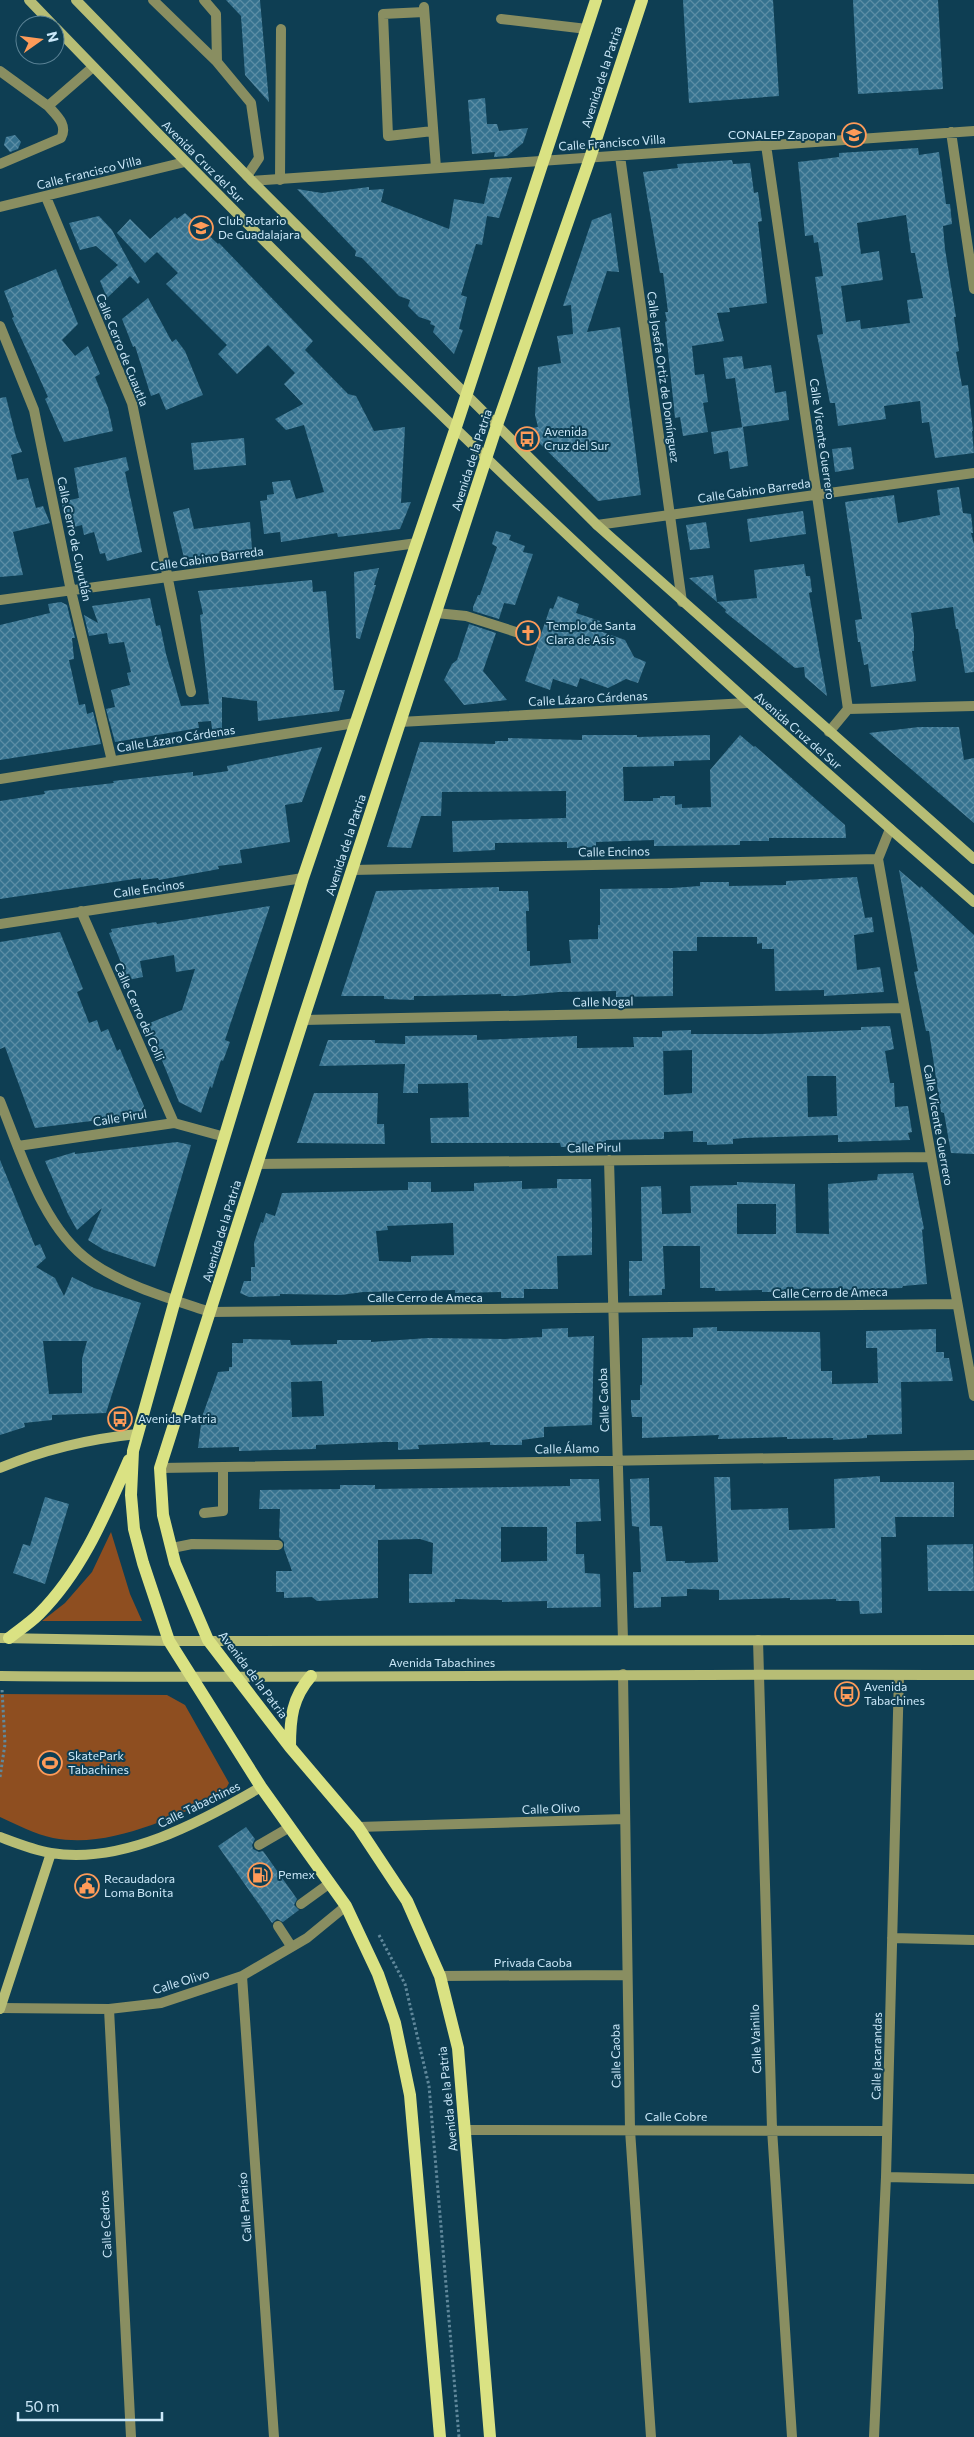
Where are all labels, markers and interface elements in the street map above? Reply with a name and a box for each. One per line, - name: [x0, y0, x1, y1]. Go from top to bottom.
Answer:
- north arrow: [15, 15, 65, 65]
- street label: Avenida de la Patria: [578, 24, 624, 129]
- text: N: [44, 30, 63, 44]
- street label: Avenida Cruz del Sur: [160, 117, 248, 206]
- school or university icon: CONALEP Zapopan: [841, 122, 867, 148]
- place label: CONALEP Zapopan: [728, 127, 836, 141]
- street label: Calle Francisco Villa: [558, 131, 666, 153]
- street label: Calle Francisco Villa: [35, 152, 143, 192]
- place label: Club Rotario De Guadalajara: [218, 213, 300, 241]
- school or university icon: Club Rotario De Guadalajara: [188, 215, 214, 241]
- street label: Calle Josefa Ortiz de Domínguez: [644, 290, 683, 464]
- street label: Calle Cerro de Cuautla: [94, 291, 152, 408]
- street label: Calle Vicente Guerrero: [808, 377, 838, 500]
- street label: Avenida de la Patria: [448, 407, 494, 512]
- place label: Avenida Cruz del Sur: [544, 424, 609, 452]
- bus stop icon: Avenida Cruz del Sur: [514, 426, 540, 452]
- street label: Calle Cerro de Cuyutlán: [55, 475, 95, 602]
- street label: Calle Gabino Barreda: [697, 475, 811, 505]
- street label: Calle Gabino Barreda: [150, 543, 264, 573]
- place label: Templo de Santa Clara de Asís: [546, 618, 636, 646]
- church icon: Templo de Santa Clara de Asís: [515, 620, 541, 646]
- street label: Calle Lázaro Cárdenas: [528, 688, 648, 708]
- street label: Avenida Cruz del Sur: [752, 689, 845, 772]
- street label: Calle Lázaro Cárdenas: [116, 722, 236, 754]
- street label: Avenida de la Patria: [322, 792, 368, 897]
- street label: Calle Encinos: [578, 843, 650, 859]
- street label: Calle Encinos: [112, 876, 185, 900]
- street label: Calle Cerro del Colli: [112, 960, 168, 1063]
- street label: Calle Nogal: [572, 993, 634, 1009]
- street label: Calle Vicente Guerrero: [921, 1063, 957, 1186]
- street label: Calle Pirul: [92, 1106, 148, 1128]
- street label: Calle Pirul: [567, 1140, 621, 1154]
- street label: Avenida de la Patria: [199, 1178, 243, 1283]
- street label: Calle Cerro de Ameca: [772, 1284, 888, 1300]
- street label: Calle Cerro de Ameca: [367, 1290, 483, 1304]
- street label: Calle Caoba: [595, 1368, 611, 1432]
- bus stop icon: Avenida Patria: [107, 1406, 133, 1432]
- place label: Avenida Patria: [138, 1411, 216, 1425]
- street label: Calle Álamo: [535, 1440, 599, 1456]
- street label: Avenida de la Patria: [216, 1628, 291, 1721]
- street label: Avenida Tabachines: [389, 1655, 495, 1669]
- place label: Avenida Tabachines: [864, 1679, 925, 1707]
- bus stop icon: Avenida Tabachines: [834, 1681, 860, 1707]
- place label: SkatePark Tabachines: [68, 1748, 129, 1776]
- sports icon: SkatePark Tabachines: [37, 1750, 63, 1776]
- street label: Calle Tabachines: [155, 1778, 242, 1830]
- street label: Calle Olivo: [522, 1800, 580, 1816]
- fuel station icon: Pemex: [247, 1862, 273, 1888]
- place label: Pemex: [278, 1867, 315, 1881]
- place label: Recaudadora Loma Bonita: [104, 1871, 175, 1899]
- public building icon: Recaudadora Loma Bonita: [74, 1873, 100, 1899]
- street label: Privada Caoba: [494, 1955, 572, 1969]
- street label: Calle Olivo: [151, 1966, 211, 1996]
- street label: Calle Vainillo: [747, 2004, 763, 2074]
- street label: Calle Jacarandas: [868, 2012, 885, 2100]
- street label: Calle Caoba: [607, 2024, 623, 2088]
- street label: Avenida de la Patria: [435, 2046, 459, 2152]
- street label: Calle Cobre: [645, 2109, 707, 2123]
- street label: Calle Paraíso: [235, 2172, 253, 2242]
- street label: Calle Cedros: [96, 2190, 114, 2258]
- scale bar: [18, 2390, 161, 2422]
- text: 50 m: [25, 2397, 59, 2415]

